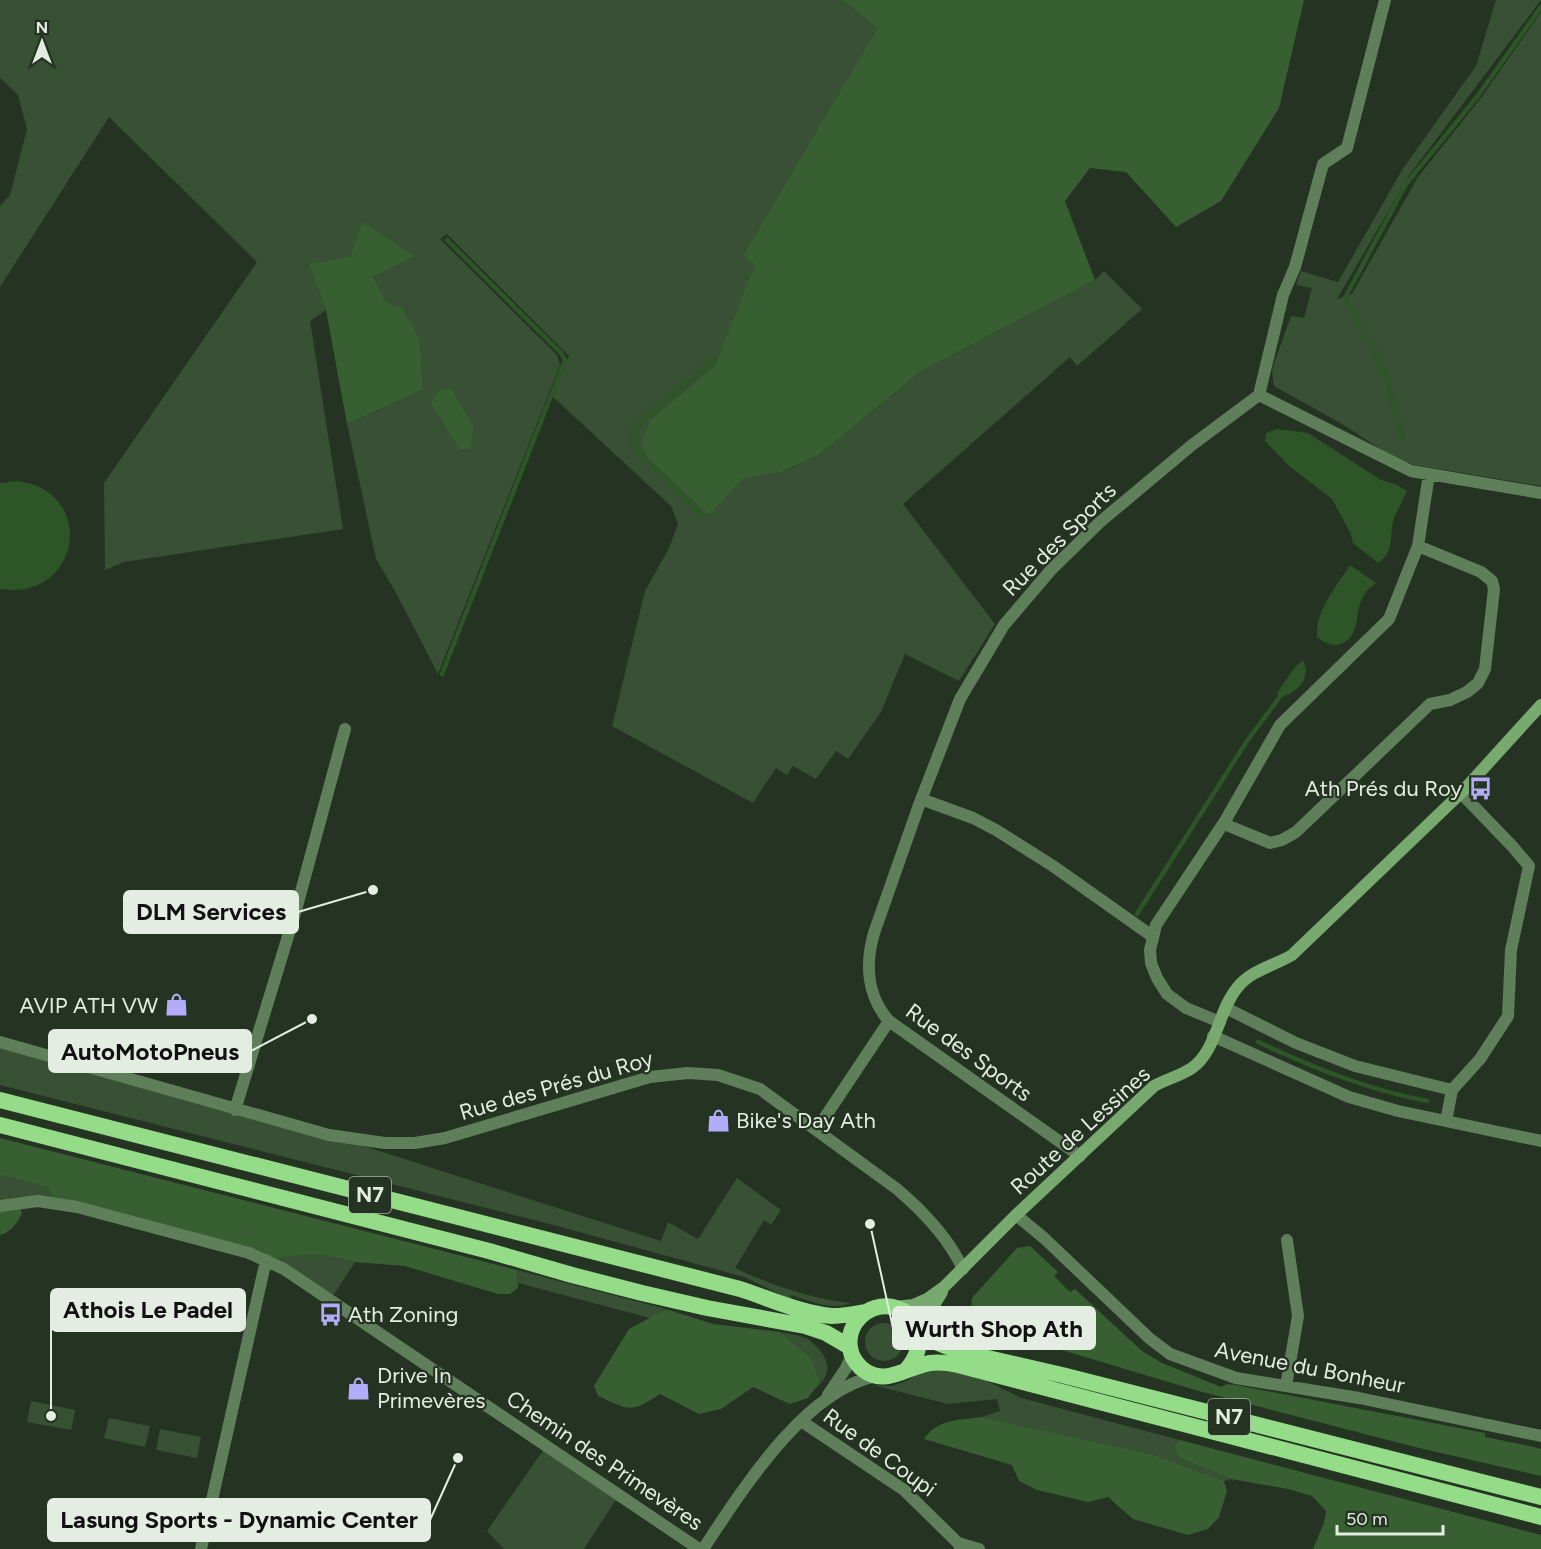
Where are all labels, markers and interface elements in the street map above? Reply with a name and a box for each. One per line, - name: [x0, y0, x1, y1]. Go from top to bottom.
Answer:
- north arrow: [12, 12, 72, 72]
- text: N: [36, 18, 48, 37]
- street label: Rue des Sports: [997, 477, 1122, 602]
- place label: Ath Prés du Roy: [1305, 775, 1462, 802]
- bus stop icon: Ath Prés du Roy: [1467, 775, 1493, 801]
- callout: DLM Services: [124, 891, 298, 933]
- text: DLM Services: [136, 897, 286, 926]
- place label: AVIP ATH VW: [20, 992, 158, 1019]
- shop icon: AVIP ATH VW: [163, 992, 189, 1018]
- street label: Rue des Sports: [900, 998, 1037, 1107]
- callout: AutoMotoPneus: [49, 1030, 251, 1072]
- text: AutoMotoPneus: [61, 1037, 239, 1066]
- street label: Rue des Prés du Roy: [456, 1045, 657, 1126]
- street label: Route de Lessines: [1005, 1061, 1156, 1200]
- shop icon: Bike's Day Ath: [705, 1107, 731, 1133]
- place label: Bike's Day Ath: [736, 1107, 876, 1134]
- road number: N7: [349, 1177, 391, 1213]
- callout: Athois Le Padel: [51, 1289, 245, 1331]
- text: Athois Le Padel: [63, 1295, 233, 1324]
- bus stop icon: Ath Zoning: [317, 1301, 343, 1327]
- place label: Ath Zoning: [348, 1301, 458, 1328]
- callout: Wurth Shop Ath: [893, 1307, 1095, 1349]
- text: Wurth Shop Ath: [905, 1314, 1083, 1343]
- street label: Avenue du Bonheur: [1213, 1336, 1408, 1399]
- place label: Drive In Primevères: [377, 1362, 486, 1414]
- shop icon: Drive In Primevères: [346, 1375, 372, 1401]
- street label: Chemin des Primevères: [501, 1385, 708, 1536]
- road number: N7: [1208, 1399, 1250, 1435]
- street label: Rue de Coupi: [818, 1402, 941, 1502]
- scale bar: [1337, 1498, 1444, 1536]
- callout: Lasung Sports - Dynamic Center: [48, 1499, 430, 1541]
- text: Lasung Sports - Dynamic Center: [60, 1505, 418, 1534]
- text: 50 m: [1346, 1508, 1388, 1530]

